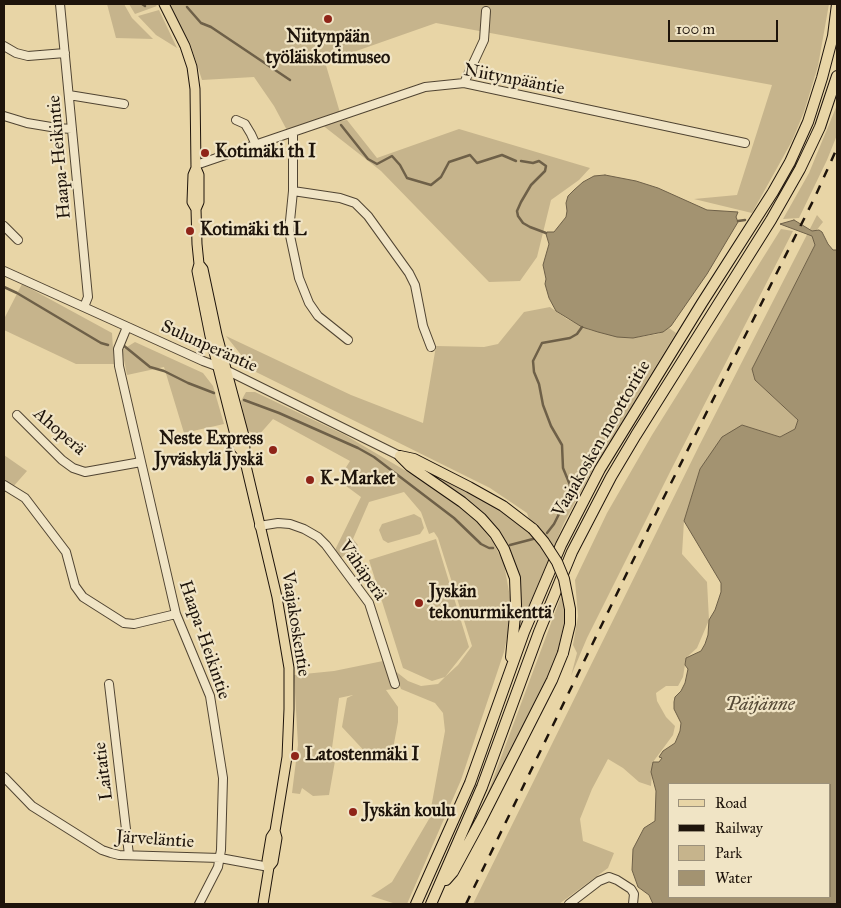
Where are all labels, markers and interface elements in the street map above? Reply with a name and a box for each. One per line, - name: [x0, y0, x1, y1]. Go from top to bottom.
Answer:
- scale bar: [671, 10, 781, 42]
- marker: Niitynpään työläiskotimuseo: [322, 13, 334, 25]
- text: 100 m: [676, 20, 715, 38]
- place label: Niitynpään työläiskotimuseo: [266, 27, 390, 70]
- street label: Niitynpääntie: [462, 60, 566, 100]
- street label: Haapa-Heikintie: [44, 94, 76, 220]
- place label: Kotimäki th I: [215, 142, 316, 164]
- marker: Kotimäki th I: [199, 147, 211, 159]
- place label: Kotimäki th L: [200, 220, 307, 242]
- marker: Kotimäki th L: [184, 225, 196, 237]
- street label: Sulunperäntie: [157, 316, 261, 378]
- street label: Vaajakosken moottoritie: [548, 357, 656, 521]
- street label: Ahoperä: [28, 403, 90, 461]
- place label: Neste Express Jyväskylä Jyskä: [154, 429, 263, 472]
- marker: Neste Express Jyväskylä Jyskä: [267, 444, 279, 456]
- place label: K-Market: [320, 469, 395, 491]
- marker: K-Market: [304, 474, 316, 486]
- street label: Vähäperä: [334, 537, 390, 605]
- street label: Vaajakoskentie: [276, 570, 314, 678]
- street label: Haapa-Heikintie: [174, 578, 234, 702]
- place label: Jyskän tekonurmikenttä: [429, 582, 552, 624]
- marker: Jyskän tekonurmikenttä: [413, 597, 425, 609]
- water label: Päijänne: [725, 694, 795, 716]
- street label: Laitatie: [90, 741, 118, 801]
- place label: Latostenmäki I: [305, 745, 419, 767]
- marker: Latostenmäki I: [289, 750, 301, 762]
- legend: [668, 783, 831, 898]
- text: Road: [715, 794, 747, 812]
- place label: Jyskän koulu: [363, 801, 456, 823]
- marker: Jyskän koulu: [347, 806, 359, 818]
- text: Railway: [715, 819, 763, 837]
- street label: Järveläntie: [115, 826, 195, 854]
- text: Park: [715, 844, 742, 862]
- text: Water: [715, 869, 752, 887]

